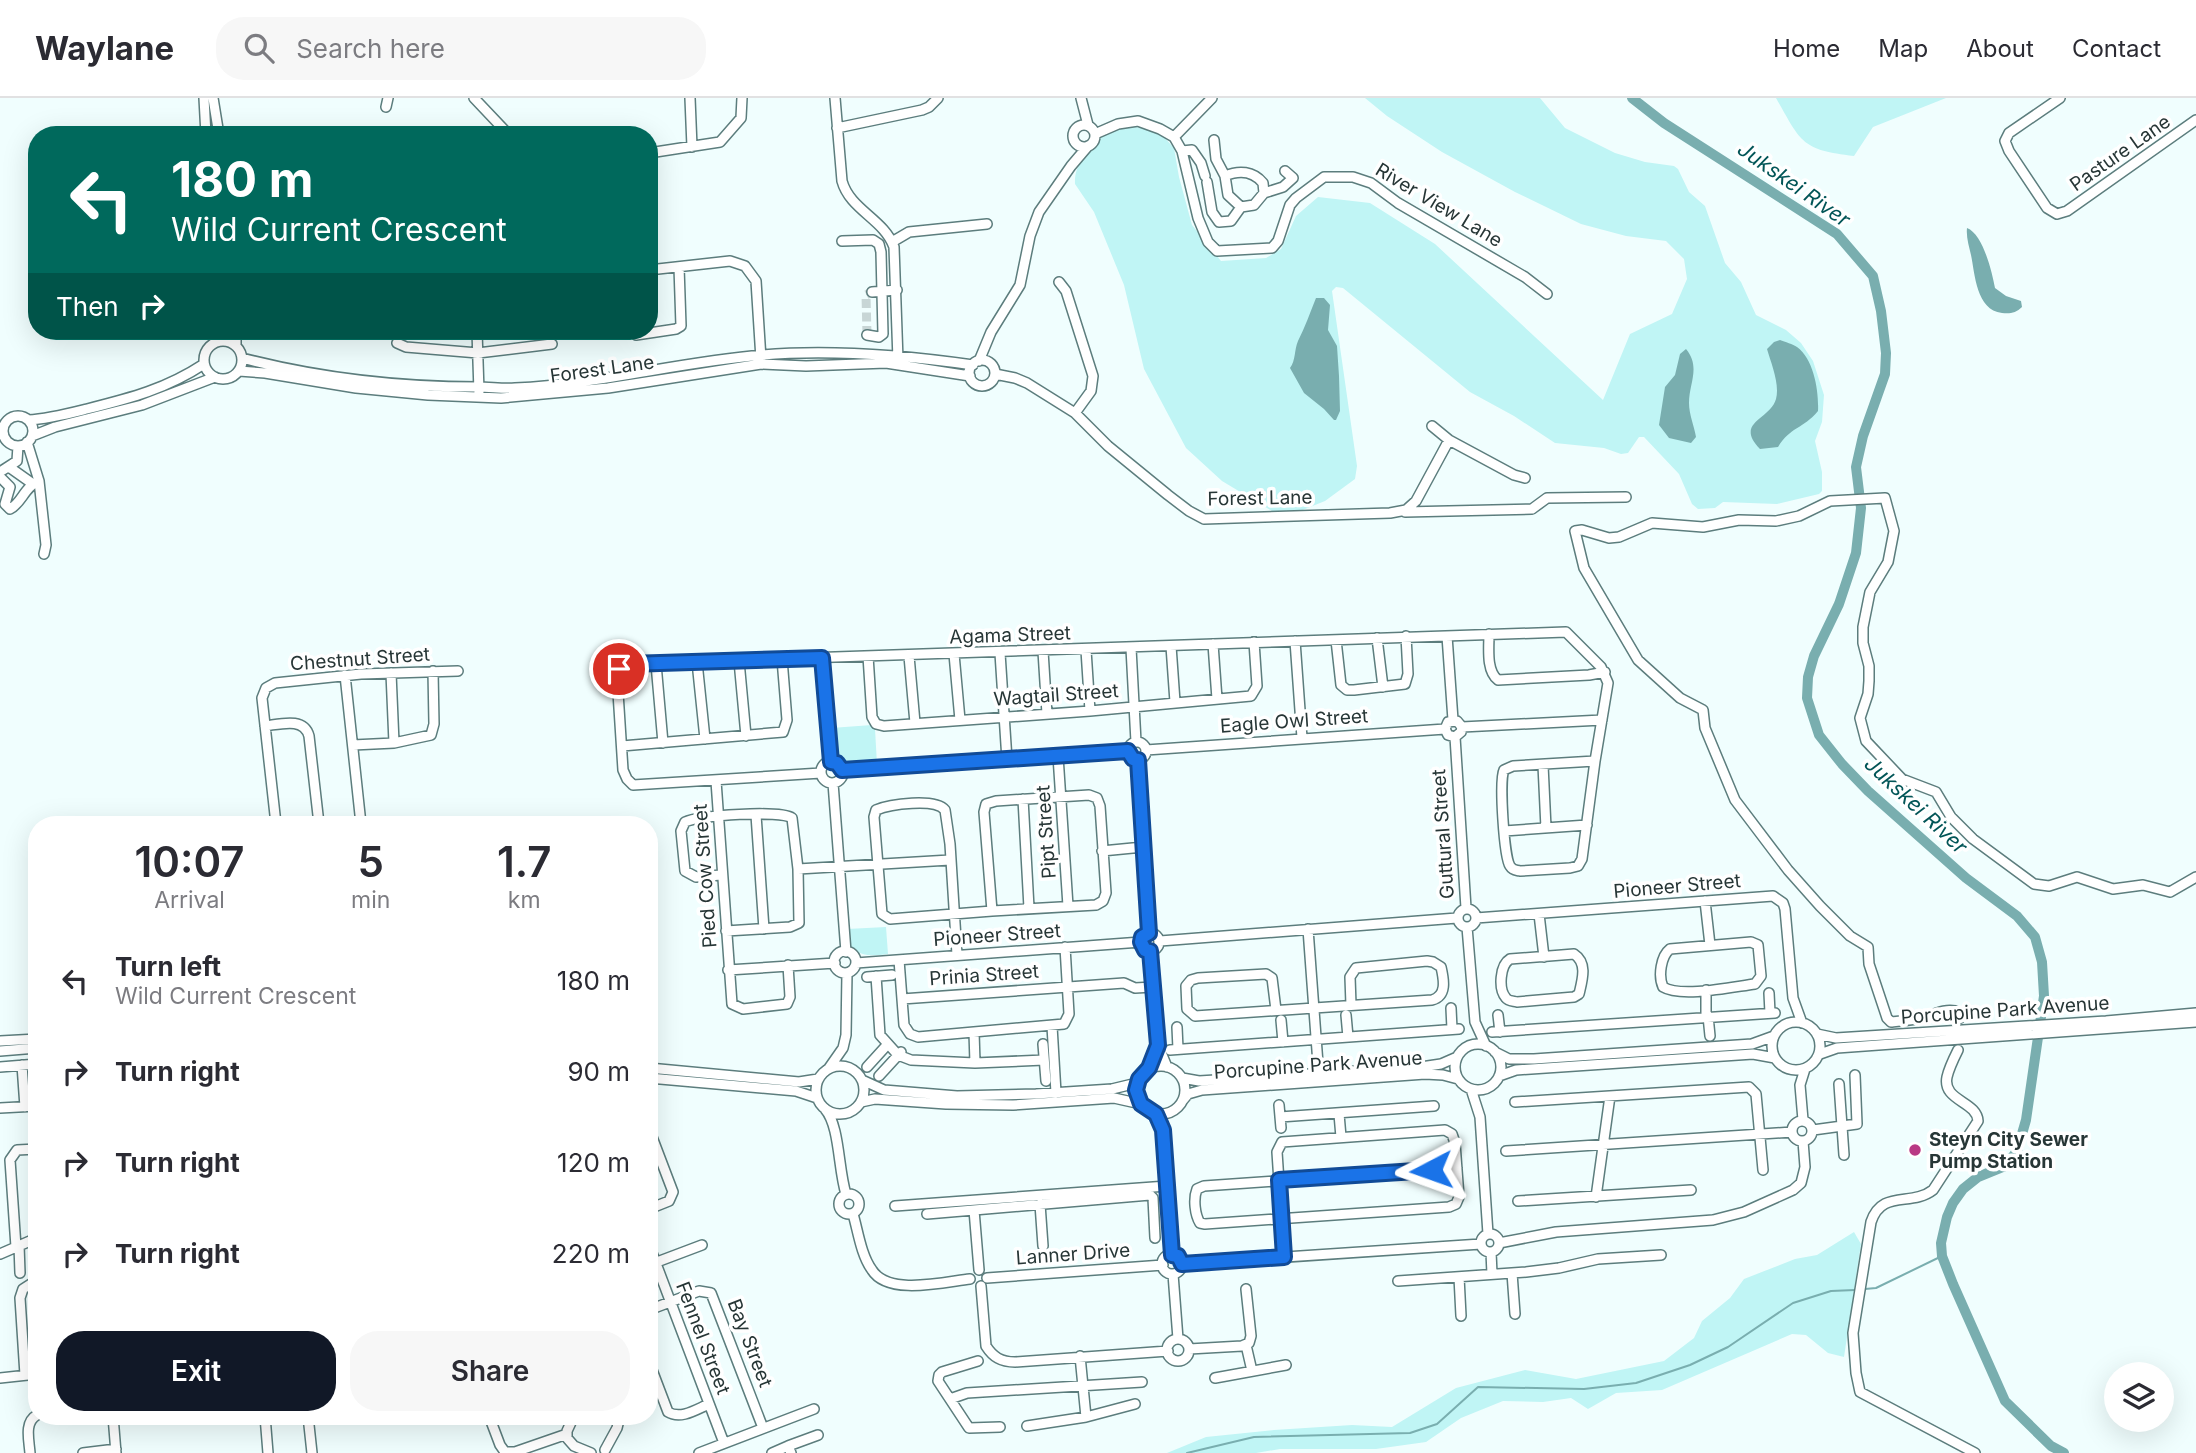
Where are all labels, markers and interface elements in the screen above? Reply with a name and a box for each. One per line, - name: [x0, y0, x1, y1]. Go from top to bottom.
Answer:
- search box: [216, 17, 706, 80]
- text: Waylane: [35, 28, 174, 68]
- icon: search: [240, 29, 278, 67]
- text: Search here: [296, 33, 445, 64]
- text: Home: [1773, 34, 1840, 63]
- text: Map: [1878, 34, 1928, 63]
- text: About: [1966, 34, 2034, 63]
- text: Contact: [2072, 34, 2161, 63]
- street label: Pasture Lane: [2065, 110, 2175, 196]
- water label: Jukskei River: [1733, 136, 1856, 232]
- text: 180 m: [171, 150, 313, 209]
- icon: left: [56, 154, 147, 245]
- street label: River View Lane: [1371, 158, 1507, 252]
- text: Wild Current Crescent: [171, 210, 507, 249]
- icon: right: [133, 287, 171, 325]
- text: Then: [56, 291, 119, 322]
- street label: Forest Lane: [548, 350, 656, 388]
- street label: Forest Lane: [1207, 486, 1313, 510]
- street label: Agama Street: [949, 621, 1071, 649]
- pin: [589, 639, 649, 699]
- street label: Chestnut Street: [289, 643, 431, 675]
- icon: arrive: [600, 650, 638, 688]
- street label: Wagtail Street: [993, 679, 1119, 711]
- street label: Eagle Owl Street: [1219, 704, 1369, 738]
- water label: Jukskei River: [1859, 751, 1973, 860]
- street label: Guttural Street: [1427, 768, 1459, 900]
- street label: Pipt Street: [1031, 785, 1061, 879]
- street label: Pied Cow Street: [688, 803, 722, 949]
- text: 10:07: [135, 836, 245, 887]
- text: 5: [358, 836, 384, 887]
- text: 1.7: [497, 836, 551, 887]
- street label: Pioneer Street: [1612, 869, 1742, 903]
- text: Arrival: [154, 886, 225, 914]
- text: min: [351, 886, 390, 914]
- text: km: [508, 886, 541, 914]
- street label: Pioneer Street: [933, 919, 1061, 951]
- text: Turn left: [115, 951, 221, 982]
- street label: Prinia Street: [929, 960, 1039, 990]
- icon: left: [56, 962, 94, 1000]
- text: 180 m: [557, 965, 630, 996]
- text: Wild Current Crescent: [115, 982, 356, 1010]
- street label: Porcupine Park Avenue: [1900, 991, 2110, 1029]
- street label: Porcupine Park Avenue: [1213, 1046, 1423, 1084]
- icon: right: [56, 1053, 94, 1091]
- text: Turn right: [115, 1056, 240, 1087]
- text: 90 m: [567, 1056, 630, 1087]
- place label: Steyn City Sewer Pump Station: [1929, 1128, 2088, 1173]
- position arrow: [1394, 1133, 1468, 1207]
- marker: Steyn City Sewer Pump Station: [1907, 1142, 1923, 1158]
- icon: right: [56, 1144, 94, 1182]
- text: Turn right: [115, 1147, 240, 1178]
- text: 120 m: [557, 1147, 630, 1178]
- icon: right: [56, 1235, 94, 1273]
- text: Turn right: [115, 1238, 240, 1269]
- text: 220 m: [552, 1238, 630, 1269]
- street label: Lanner Drive: [1015, 1239, 1131, 1269]
- street label: Fennel Street: [671, 1278, 735, 1398]
- street label: Bay Street: [723, 1296, 777, 1390]
- button: Exit: [56, 1331, 336, 1411]
- button: Share: [350, 1331, 630, 1411]
- map controls: [2104, 1362, 2174, 1432]
- button: layers: [2104, 1362, 2174, 1432]

